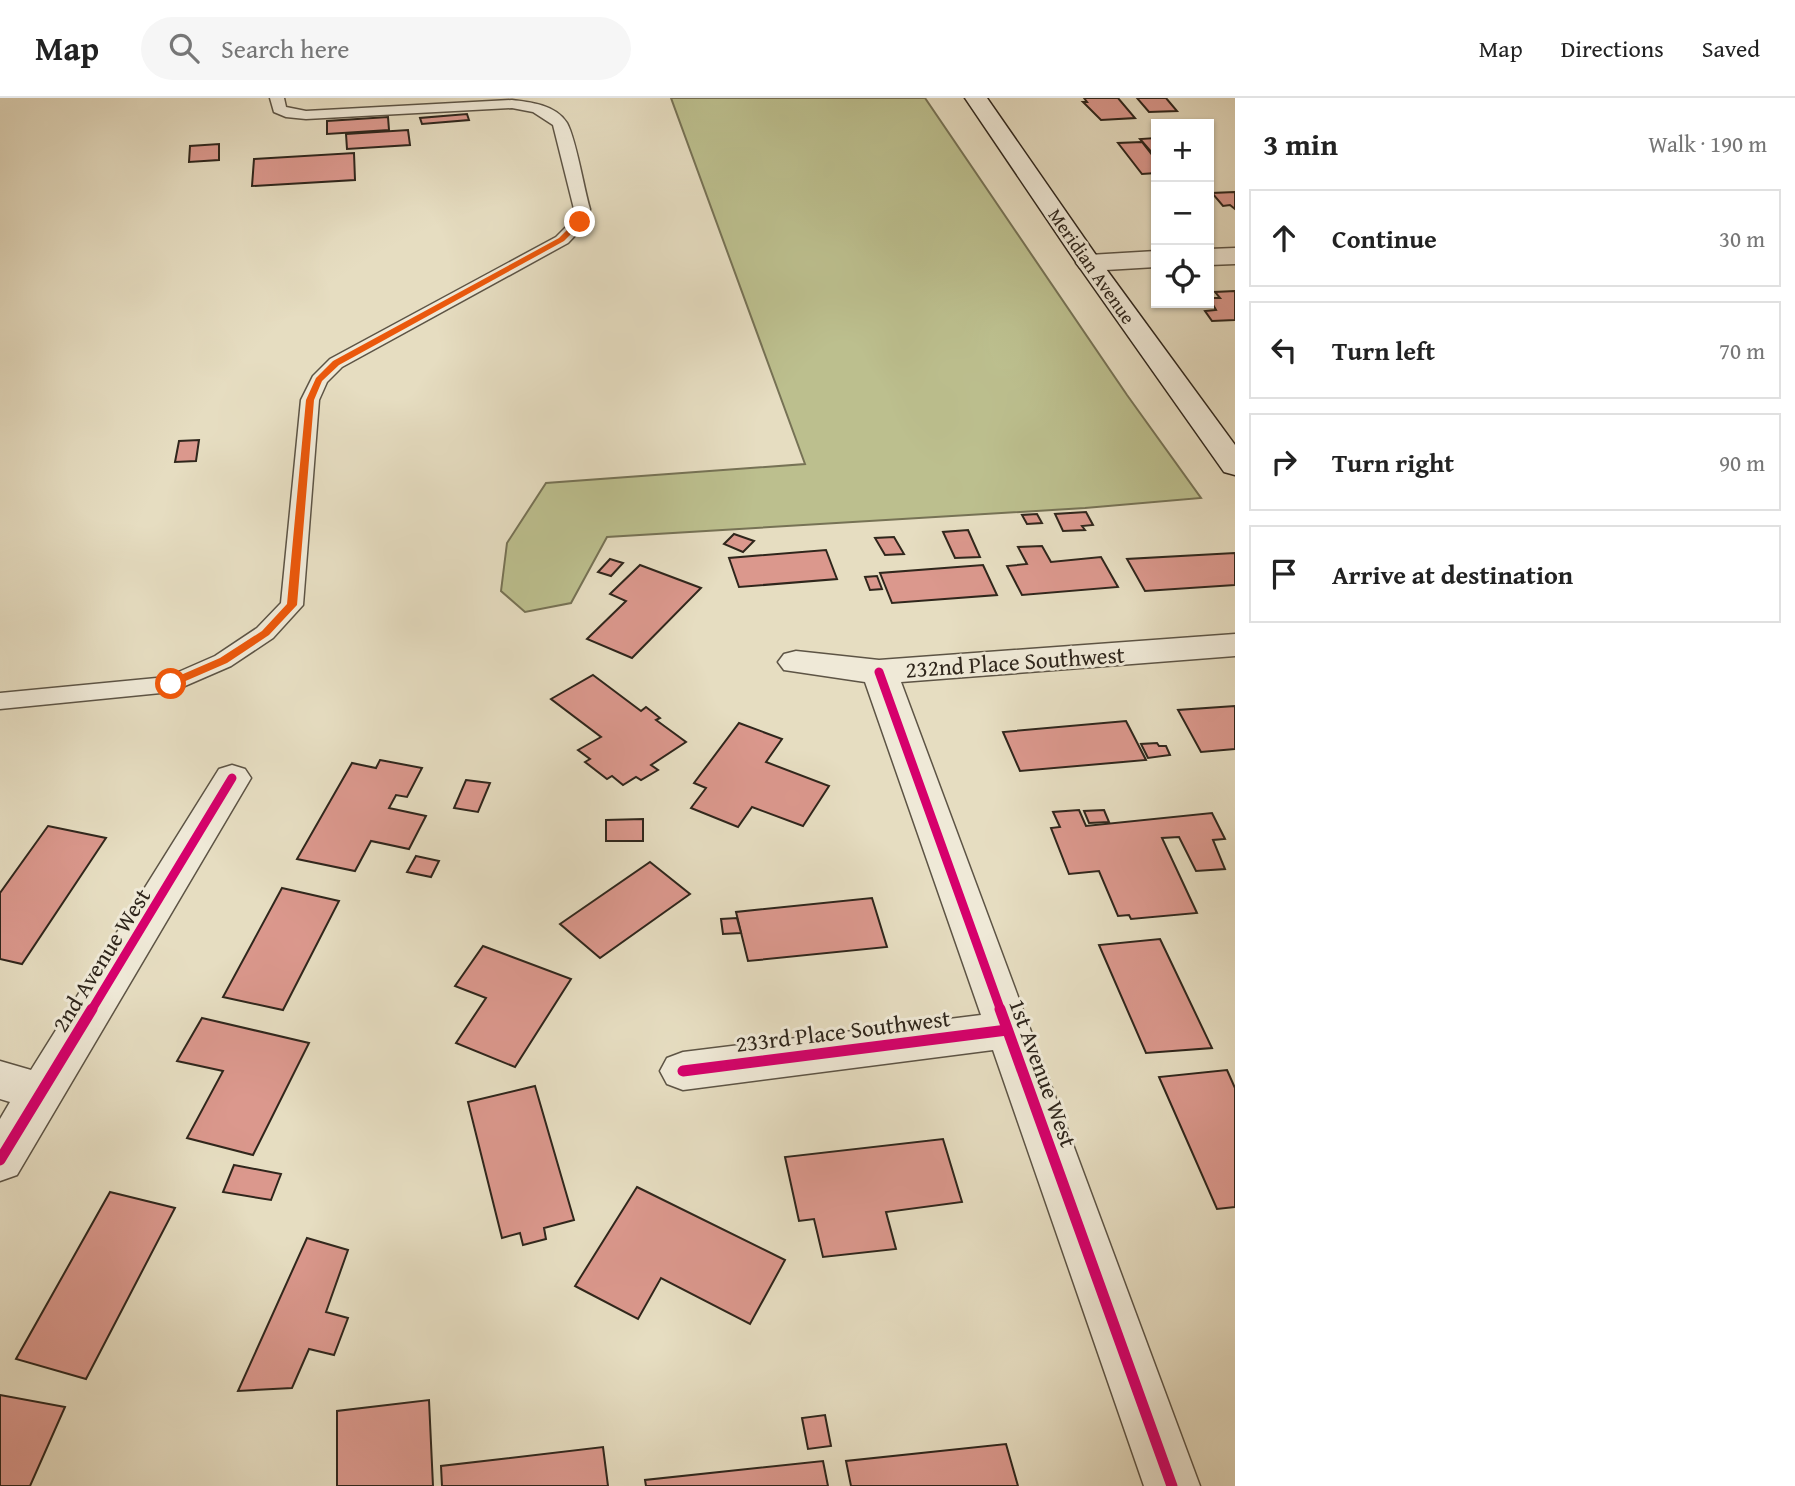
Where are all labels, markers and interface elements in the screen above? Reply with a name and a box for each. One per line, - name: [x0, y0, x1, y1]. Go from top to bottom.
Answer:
- search box: [141, 17, 631, 80]
- text: Map: [35, 24, 99, 72]
- icon: search: [165, 29, 203, 67]
- text: Search here: [221, 29, 349, 68]
- text: Map: [1479, 31, 1523, 66]
- text: Directions: [1561, 31, 1664, 66]
- text: Saved: [1702, 31, 1760, 66]
- map controls: [1151, 119, 1214, 308]
- button: +: [1151, 119, 1214, 182]
- text: 3 min: [1263, 122, 1338, 166]
- text: Walk · 190 m: [1648, 127, 1767, 160]
- button: −: [1151, 182, 1214, 245]
- street label: Meridian Avenue: [1042, 203, 1142, 330]
- route end: [564, 206, 595, 237]
- icon: ahead: [1265, 219, 1303, 257]
- text: Continue: [1332, 219, 1437, 258]
- text: 30 m: [1719, 222, 1765, 255]
- button: locate: [1151, 245, 1214, 308]
- icon: left: [1265, 331, 1303, 369]
- text: Turn left: [1332, 331, 1435, 370]
- text: 70 m: [1719, 334, 1765, 367]
- icon: right: [1265, 443, 1303, 481]
- text: Turn right: [1332, 443, 1454, 482]
- text: 90 m: [1719, 446, 1765, 479]
- icon: arrive: [1265, 555, 1303, 593]
- text: Arrive at destination: [1332, 555, 1573, 594]
- street label: 232nd Place Southwest: [904, 637, 1126, 686]
- route start: [155, 668, 186, 699]
- street label: 2nd Avenue West: [43, 882, 158, 1038]
- street label: 1st Avenue West: [1001, 994, 1086, 1152]
- street label: 233rd Place Southwest: [734, 1001, 952, 1060]

